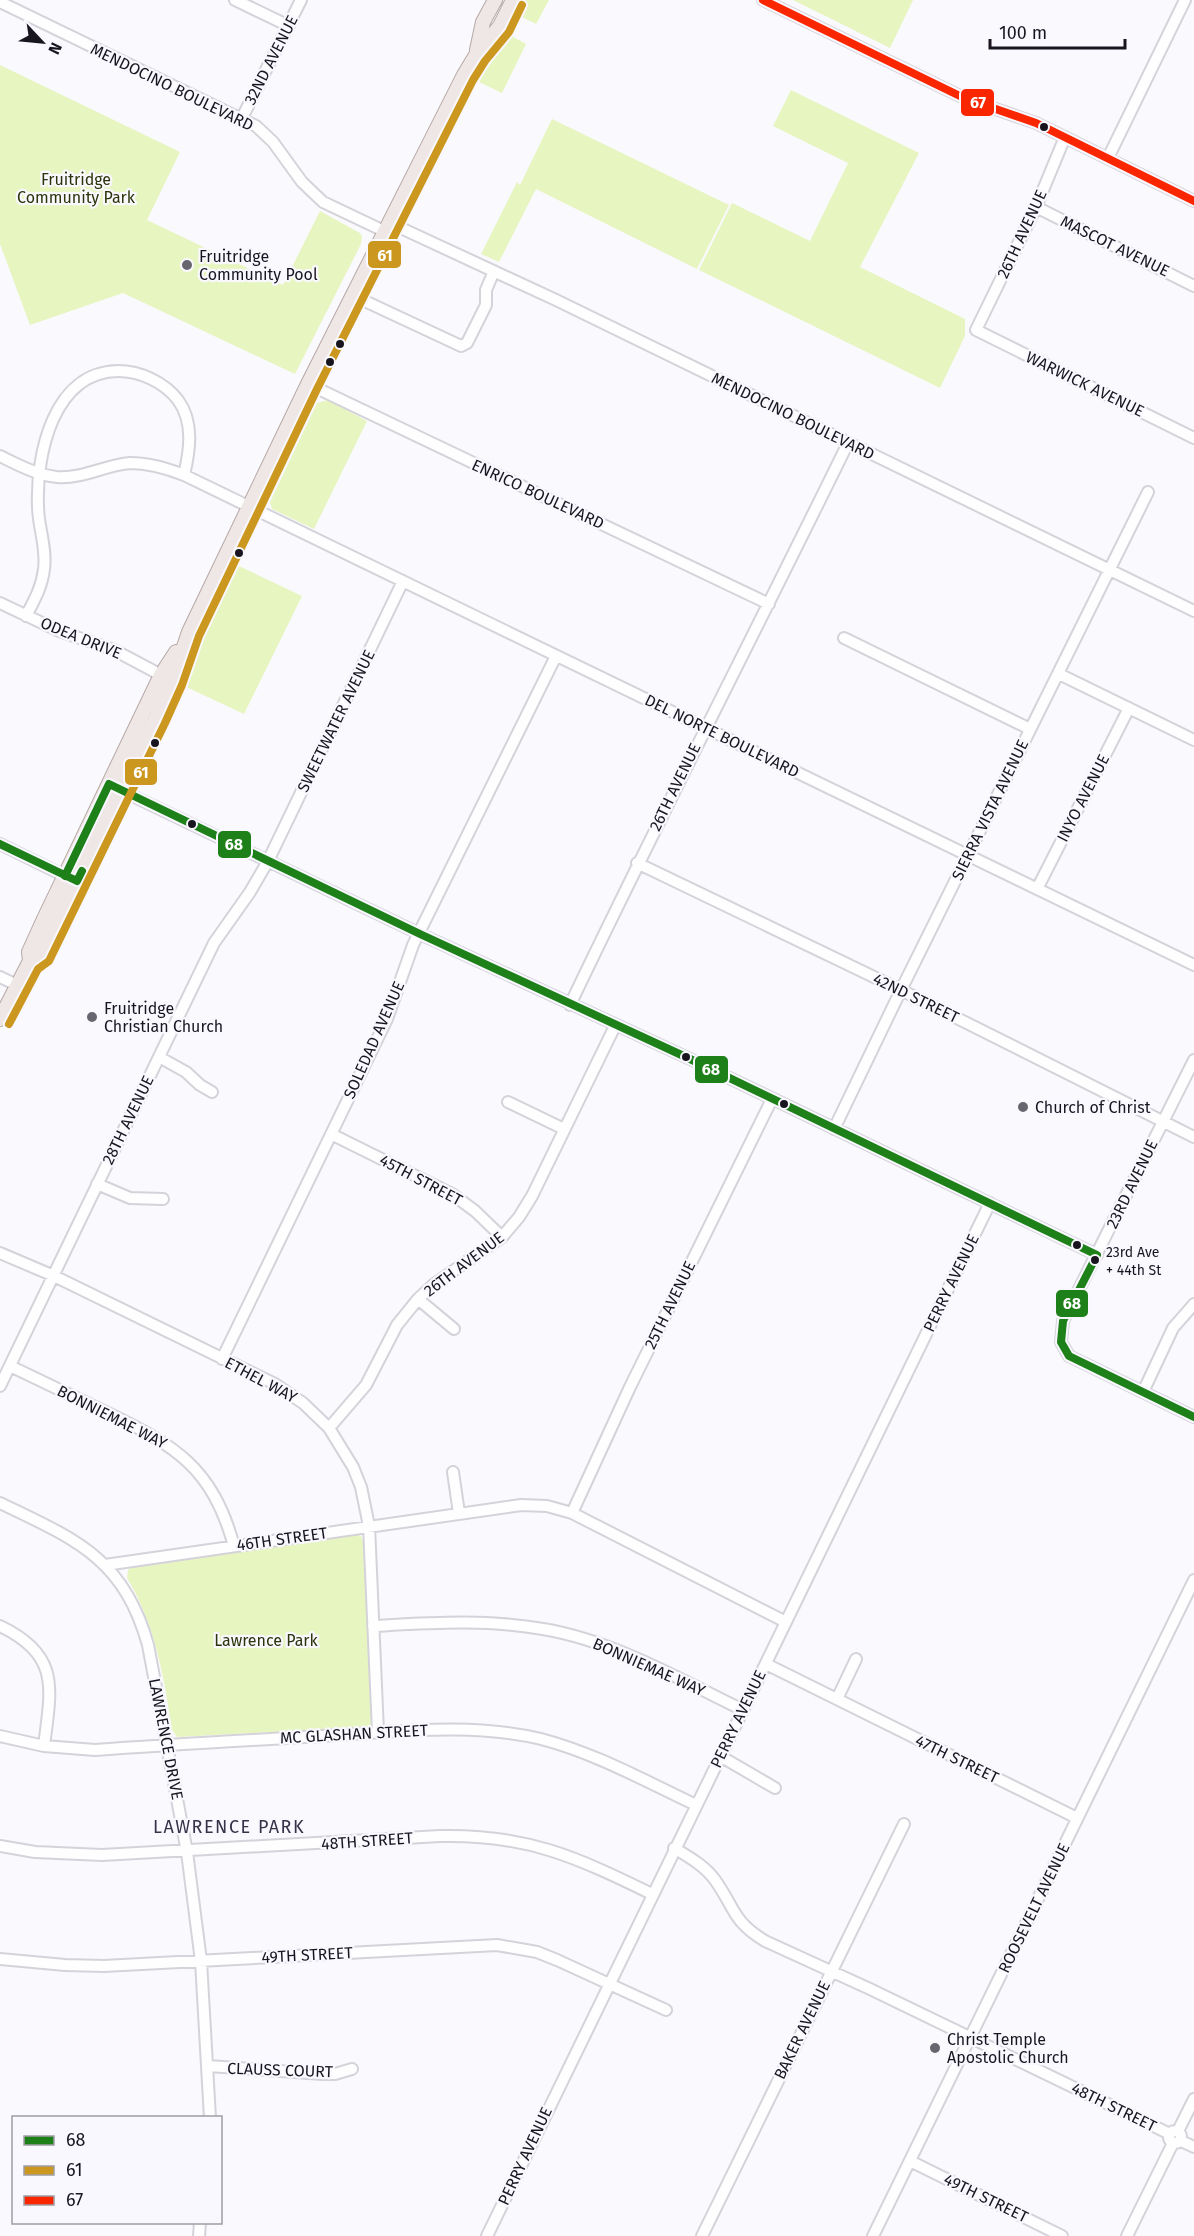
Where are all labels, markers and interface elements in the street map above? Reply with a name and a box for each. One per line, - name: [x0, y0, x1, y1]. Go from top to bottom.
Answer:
- north arrow: [12, 12, 72, 72]
- street label: 32ND AVENUE: [240, 12, 302, 108]
- scale bar: [990, 12, 1125, 50]
- text: 100 m: [999, 22, 1047, 44]
- text: N: [44, 39, 66, 57]
- street label: MENDOCINO BOULEVARD: [87, 39, 257, 135]
- line badge: 67: [960, 88, 995, 117]
- text: 67: [970, 93, 987, 112]
- unlabelled marker: [1038, 121, 1050, 133]
- park label: Fruitridge Community Park: [17, 170, 136, 207]
- street label: 26TH AVENUE: [993, 187, 1051, 281]
- street label: MASCOT AVENUE: [1058, 211, 1172, 281]
- line badge: 61: [367, 240, 402, 269]
- text: 61: [377, 246, 393, 265]
- place label: Fruitridge Community Pool: [199, 247, 318, 284]
- marker: Fruitridge Community Pool: [180, 258, 194, 272]
- unlabelled marker: [334, 338, 346, 350]
- street label: WARWICK AVENUE: [1023, 347, 1147, 421]
- unlabelled marker: [324, 356, 336, 368]
- street label: MENDOCINO BOULEVARD: [708, 368, 878, 464]
- street label: ENRICO BOULEVARD: [469, 455, 607, 533]
- unlabelled marker: [233, 547, 245, 559]
- street label: ODEA DRIVE: [38, 613, 124, 663]
- street label: SWEETWATER AVENUE: [293, 647, 379, 795]
- street label: DEL NORTE BOULEVARD: [642, 690, 802, 782]
- unlabelled marker: [149, 737, 161, 749]
- street label: SIERRA VISTA AVENUE: [948, 737, 1032, 883]
- street label: 26TH AVENUE: [646, 740, 704, 834]
- street label: INYO AVENUE: [1053, 751, 1113, 845]
- line badge: 61: [124, 758, 158, 786]
- text: 61: [133, 763, 149, 782]
- unlabelled marker: [186, 818, 198, 830]
- line badge: 68: [217, 830, 252, 859]
- text: 68: [225, 835, 243, 854]
- street label: 42ND STREET: [870, 969, 963, 1027]
- street label: SOLEDAD AVENUE: [340, 978, 408, 1102]
- place label: Fruitridge Christian Church: [104, 999, 223, 1036]
- marker: Fruitridge Christian Church: [85, 1010, 99, 1024]
- unlabelled marker: [680, 1051, 692, 1063]
- line badge: 68: [694, 1055, 729, 1084]
- text: 68: [702, 1060, 720, 1079]
- street label: 28TH AVENUE: [98, 1073, 158, 1167]
- unlabelled marker: [778, 1098, 790, 1110]
- place label: Church of Christ: [1035, 1098, 1151, 1117]
- marker: Church of Christ: [1016, 1100, 1030, 1114]
- street label: 23RD AVENUE: [1102, 1136, 1162, 1232]
- street label: 45TH STREET: [376, 1150, 466, 1210]
- street label: 26TH AVENUE: [420, 1228, 508, 1300]
- street label: PERRY AVENUE: [919, 1231, 983, 1335]
- unlabelled marker: [1071, 1239, 1083, 1251]
- place label: 23rd Ave + 44th St: [1106, 1244, 1162, 1279]
- marker: 23rd Ave + 44th St: [1089, 1254, 1101, 1266]
- street label: 25TH AVENUE: [641, 1258, 699, 1352]
- line badge: 68: [1055, 1289, 1089, 1318]
- text: 68: [1063, 1294, 1081, 1313]
- street label: ETHEL WAY: [222, 1353, 300, 1407]
- street label: BONNIEMAE WAY: [54, 1381, 170, 1453]
- street label: 46TH STREET: [235, 1523, 329, 1555]
- park label: Lawrence Park: [214, 1631, 319, 1650]
- street label: BONNIEMAE WAY: [590, 1634, 708, 1700]
- street label: PERRY AVENUE: [706, 1667, 770, 1771]
- street label: LAWRENCE DRIVE: [145, 1677, 187, 1801]
- street label: MC GLASHAN STREET: [279, 1721, 429, 1747]
- street label: 47TH STREET: [912, 1731, 1002, 1788]
- district label: LAWRENCE PARK: [153, 1816, 305, 1838]
- street label: 48TH STREET: [320, 1828, 414, 1854]
- street label: ROOSEVELT AVENUE: [994, 1840, 1074, 1976]
- street label: 49TH STREET: [261, 1943, 354, 1967]
- street label: BAKER AVENUE: [770, 1978, 834, 2082]
- place label: Christ Temple Apostolic Church: [947, 2030, 1069, 2067]
- marker: Christ Temple Apostolic Church: [928, 2041, 942, 2055]
- street label: CLAUSS COURT: [227, 2059, 334, 2081]
- street label: 48TH STREET: [1068, 2078, 1160, 2136]
- street label: PERRY AVENUE: [494, 2104, 556, 2208]
- legend: [12, 2116, 222, 2224]
- text: 68: [66, 2129, 86, 2151]
- text: 61: [66, 2159, 83, 2181]
- street label: 49TH STREET: [941, 2169, 1032, 2227]
- text: 67: [66, 2189, 83, 2211]

